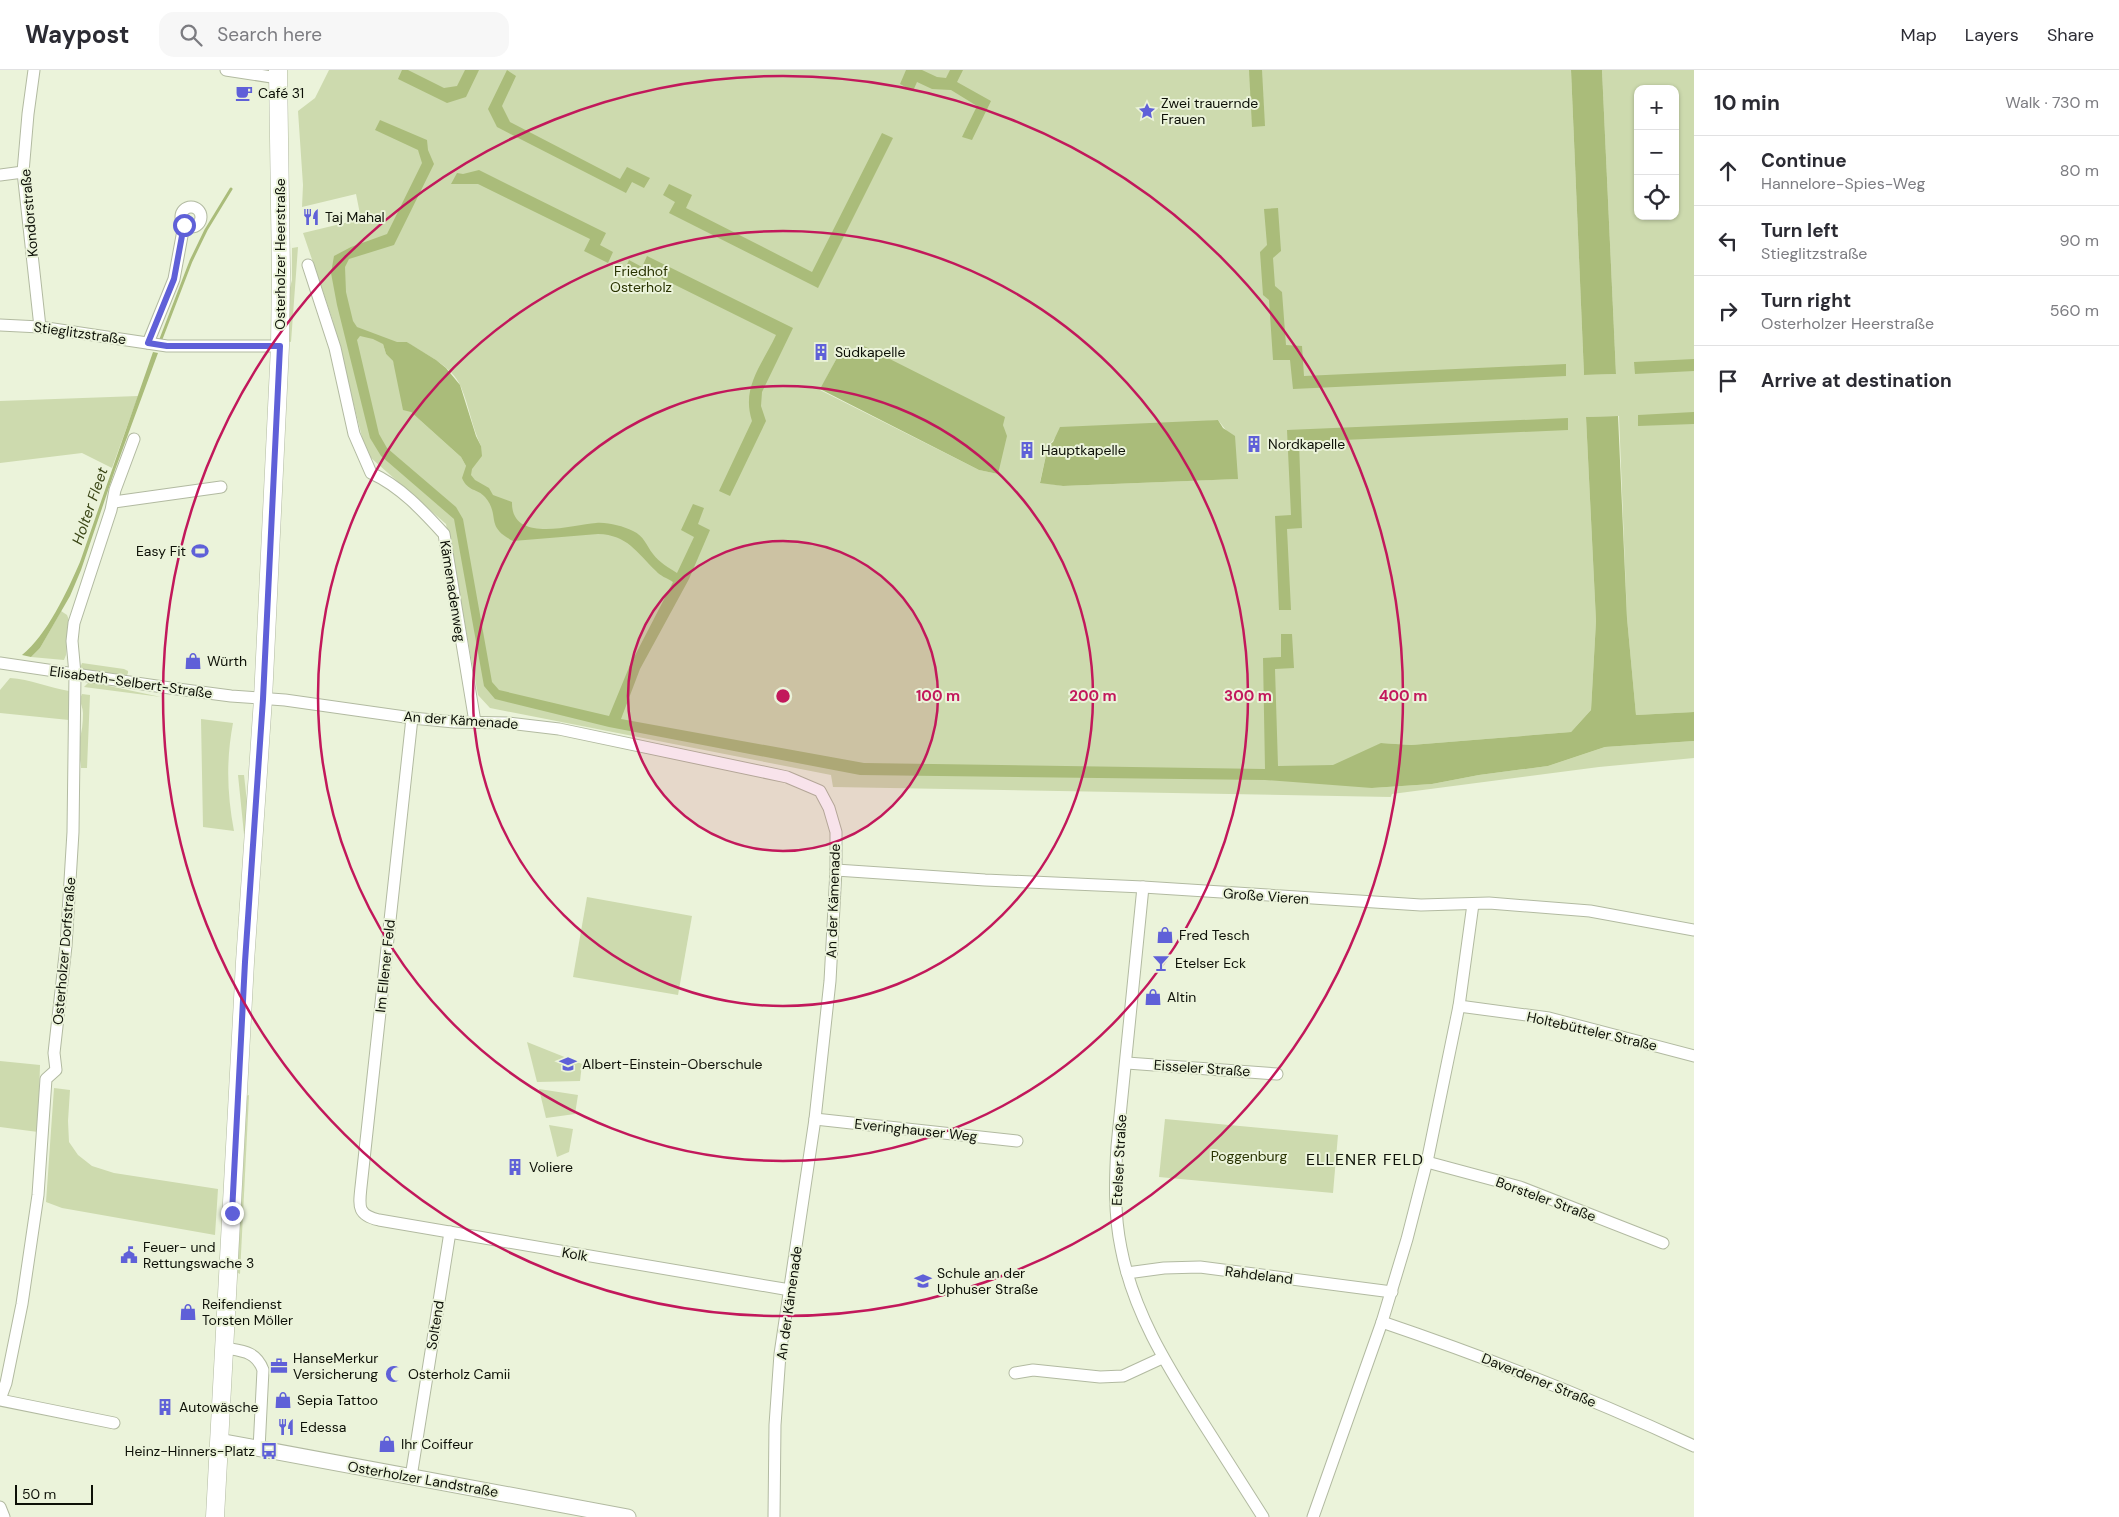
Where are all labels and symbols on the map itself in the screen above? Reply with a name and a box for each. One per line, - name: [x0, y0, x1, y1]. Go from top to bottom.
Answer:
- cafe icon: Café 31: [234, 83, 254, 103]
- place label: Café 31: [258, 84, 304, 102]
- place label: Zwei trauernde Frauen: [1161, 94, 1258, 128]
- place icon: Zwei trauernde Frauen: [1137, 101, 1157, 121]
- street label: Kondorstraße: [16, 168, 42, 258]
- street label: Osterholzer Heerstraße: [271, 178, 289, 330]
- restaurant icon: Taj Mahal: [301, 207, 321, 227]
- place label: Taj Mahal: [325, 208, 385, 226]
- route start: [173, 214, 196, 237]
- park label: Friedhof Osterholz: [610, 262, 672, 296]
- street label: Stieglitzstraße: [33, 318, 127, 348]
- building icon: Südkapelle: [811, 342, 831, 362]
- place label: Südkapelle: [835, 343, 905, 361]
- building icon: Nordkapelle: [1244, 434, 1264, 454]
- place label: Nordkapelle: [1268, 435, 1345, 453]
- building icon: Hauptkapelle: [1017, 440, 1037, 460]
- place label: Hauptkapelle: [1041, 441, 1126, 459]
- water label: Holter Fleet: [67, 464, 113, 547]
- street label: Kämenadenweg: [436, 539, 470, 643]
- sports icon: Easy Fit: [190, 541, 210, 561]
- place label: Easy Fit: [136, 542, 186, 560]
- shop icon: Würth: [183, 651, 203, 671]
- place label: Würth: [207, 652, 247, 670]
- street label: Elisabeth-Selbert-Straße: [48, 662, 214, 702]
- text: 100 m: [916, 686, 960, 706]
- text: 200 m: [1069, 686, 1117, 706]
- text: 300 m: [1224, 686, 1272, 706]
- text: 400 m: [1379, 686, 1427, 706]
- centre of rings: [774, 687, 792, 705]
- street label: An der Kämenade: [403, 707, 519, 733]
- street label: An der Kämenade: [822, 843, 844, 959]
- street label: Osterholzer Dorfstraße: [49, 876, 79, 1026]
- street label: Große Vieren: [1222, 884, 1310, 908]
- street label: Im Ellener Feld: [371, 919, 399, 1013]
- shop icon: Fred Tesch: [1155, 925, 1175, 945]
- place label: Fred Tesch: [1179, 926, 1250, 944]
- bar icon: Etelser Eck: [1151, 953, 1171, 973]
- place label: Etelser Eck: [1175, 954, 1246, 972]
- shop icon: Altin: [1143, 987, 1163, 1007]
- place label: Altin: [1167, 988, 1196, 1006]
- street label: Holtebütteler Straße: [1525, 1007, 1659, 1055]
- school or university icon: Albert-Einstein-Oberschule: [558, 1054, 578, 1074]
- place label: Albert-Einstein-Oberschule: [582, 1055, 763, 1073]
- street label: Eisseler Straße: [1153, 1056, 1251, 1080]
- street label: Etelser Straße: [1108, 1114, 1130, 1206]
- street label: Everinghauser Weg: [854, 1115, 978, 1145]
- park label: Poggenburg: [1211, 1147, 1288, 1165]
- district label: ELLENER FELD: [1306, 1149, 1424, 1170]
- building icon: Voliere: [505, 1157, 525, 1177]
- place label: Voliere: [529, 1158, 573, 1176]
- street label: Borsteler Straße: [1493, 1173, 1599, 1225]
- route end: [221, 1202, 244, 1225]
- place label: Feuer- und Rettungswache 3: [143, 1238, 254, 1272]
- street label: Kolk: [561, 1243, 589, 1265]
- public building icon: Feuer- und Rettungswache 3: [119, 1245, 139, 1265]
- street label: An der Kämenade: [772, 1245, 806, 1361]
- street label: Rahdeland: [1224, 1262, 1294, 1288]
- place label: Schule an der Uphuser Straße: [937, 1264, 1038, 1298]
- school or university icon: Schule an der Uphuser Straße: [913, 1271, 933, 1291]
- place label: Reifendienst Torsten Möller: [202, 1295, 293, 1329]
- street label: Soltend: [422, 1299, 448, 1351]
- shop icon: Reifendienst Torsten Möller: [178, 1302, 198, 1322]
- place label: HanseMerkur Versicherung: [293, 1349, 378, 1383]
- street label: Daverdener Straße: [1479, 1349, 1599, 1411]
- office icon: HanseMerkur Versicherung: [269, 1356, 289, 1376]
- mosque icon: Osterholz Camii: [384, 1364, 404, 1384]
- place label: Osterholz Camii: [408, 1365, 510, 1383]
- shop icon: Sepia Tattoo: [273, 1390, 293, 1410]
- place label: Sepia Tattoo: [297, 1391, 378, 1409]
- building icon: Autowäsche: [155, 1397, 175, 1417]
- place label: Autowäsche: [179, 1398, 259, 1416]
- restaurant icon: Edessa: [276, 1417, 296, 1437]
- place label: Edessa: [300, 1418, 346, 1436]
- shop icon: Ihr Coiffeur: [377, 1434, 397, 1454]
- place label: Ihr Coiffeur: [401, 1435, 473, 1453]
- bus stop icon: Heinz-Hinners-Platz: [259, 1441, 279, 1461]
- place label: Heinz-Hinners-Platz: [125, 1442, 255, 1460]
- street label: Osterholzer Landstraße: [346, 1457, 500, 1501]
- scale bar: [15, 1482, 92, 1505]

